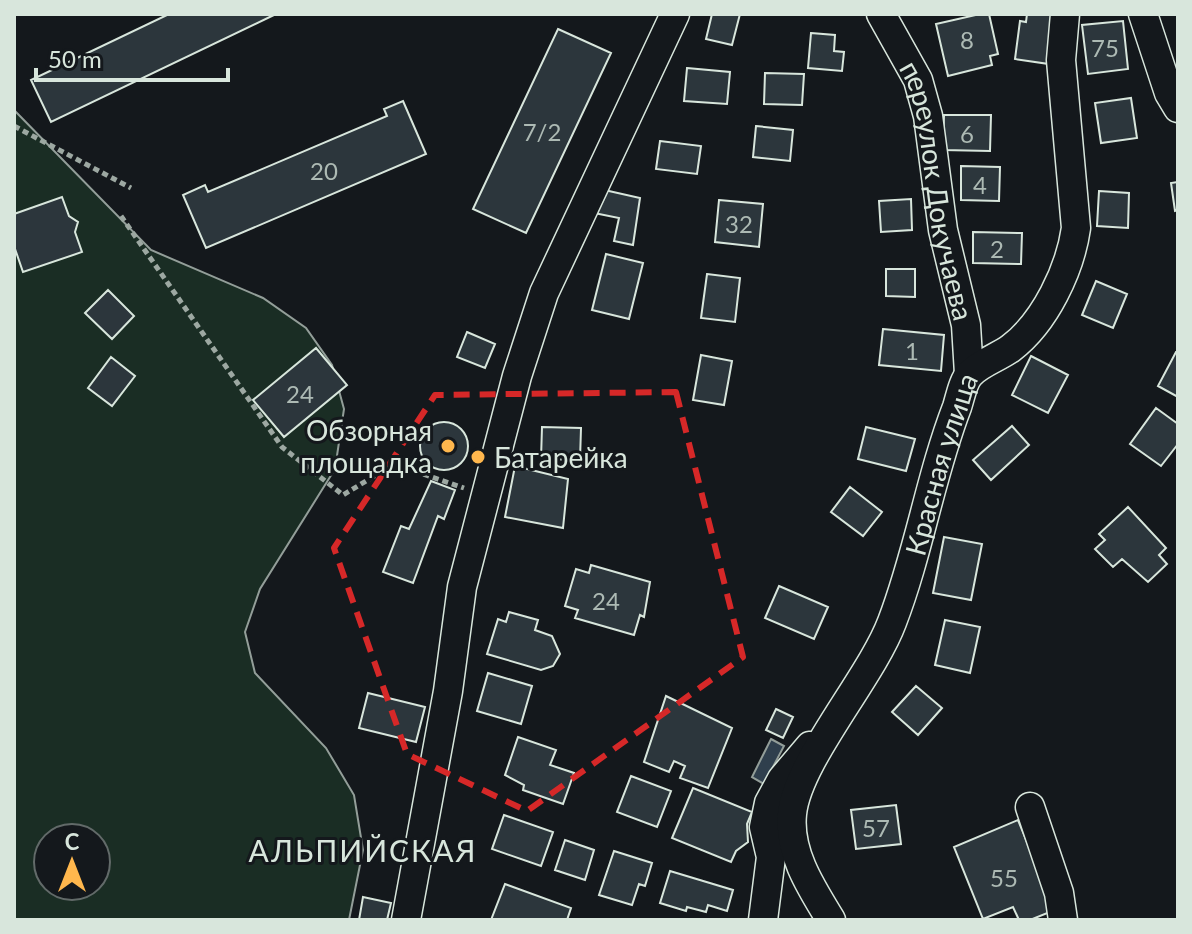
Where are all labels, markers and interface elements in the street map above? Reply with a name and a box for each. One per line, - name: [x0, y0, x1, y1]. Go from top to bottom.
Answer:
- house number: 8: [960, 25, 974, 54]
- scale bar: [36, 32, 228, 82]
- house number: 75: [1091, 33, 1119, 62]
- text: 50 m: [48, 44, 102, 73]
- street label: переулок Докучаева: [893, 54, 981, 324]
- house number: 7/2: [523, 117, 561, 146]
- house number: 6: [960, 119, 974, 148]
- house number: 20: [310, 156, 338, 185]
- house number: 4: [973, 170, 987, 199]
- house number: 32: [725, 209, 753, 238]
- house number: 2: [990, 234, 1004, 263]
- house number: 1: [905, 336, 919, 365]
- street label: Красная улица: [897, 367, 984, 559]
- house number: 24: [286, 379, 314, 408]
- place label: Обзорная площадка: [300, 413, 432, 479]
- marker: Обзорная площадка: [439, 437, 457, 455]
- place label: Батарейка: [494, 440, 628, 474]
- marker: Батарейка: [469, 448, 487, 466]
- house number: 24: [592, 586, 620, 615]
- house number: 57: [862, 813, 890, 842]
- north arrow: [32, 822, 112, 902]
- text: С: [65, 828, 80, 855]
- district label: АЛЬПИЙСКАЯ: [249, 832, 477, 868]
- house number: 55: [990, 863, 1018, 892]

